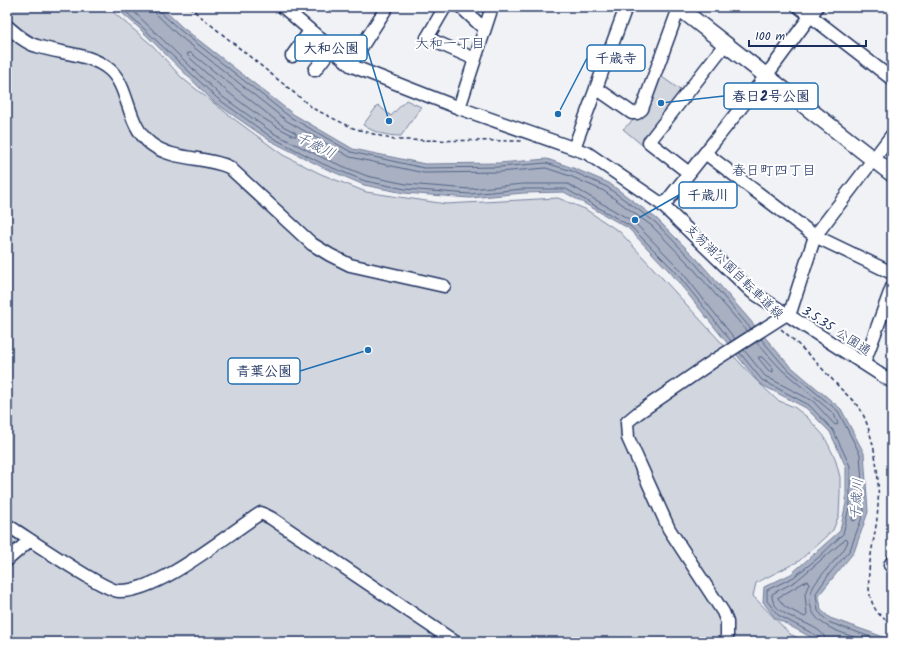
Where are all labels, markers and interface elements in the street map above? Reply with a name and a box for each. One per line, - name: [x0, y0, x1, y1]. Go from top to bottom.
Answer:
- scale bar: [749, 22, 866, 48]
- text: 100 m: [755, 27, 786, 46]
- district label: 大和一丁目: [415, 33, 485, 55]
- callout: 大和公園: [295, 35, 367, 61]
- text: 大和公園: [303, 38, 359, 60]
- callout: 千歳寺: [587, 45, 645, 71]
- text: 千歳寺: [595, 48, 637, 70]
- callout: 春日2号公園: [724, 83, 818, 109]
- text: 春日2号公園: [732, 86, 810, 108]
- water label: 千歳川: [292, 127, 339, 165]
- district label: 春日町四丁目: [732, 160, 816, 182]
- callout: 千歳川: [679, 182, 737, 208]
- text: 千歳川: [687, 185, 729, 207]
- street label: 支笏湖公園自転車道線: [680, 219, 789, 325]
- street label: 3.5.35 公園通: [797, 301, 875, 362]
- callout: 青葉公園: [228, 358, 300, 384]
- text: 青葉公園: [236, 361, 292, 383]
- water label: 千歳川: [844, 477, 870, 521]

